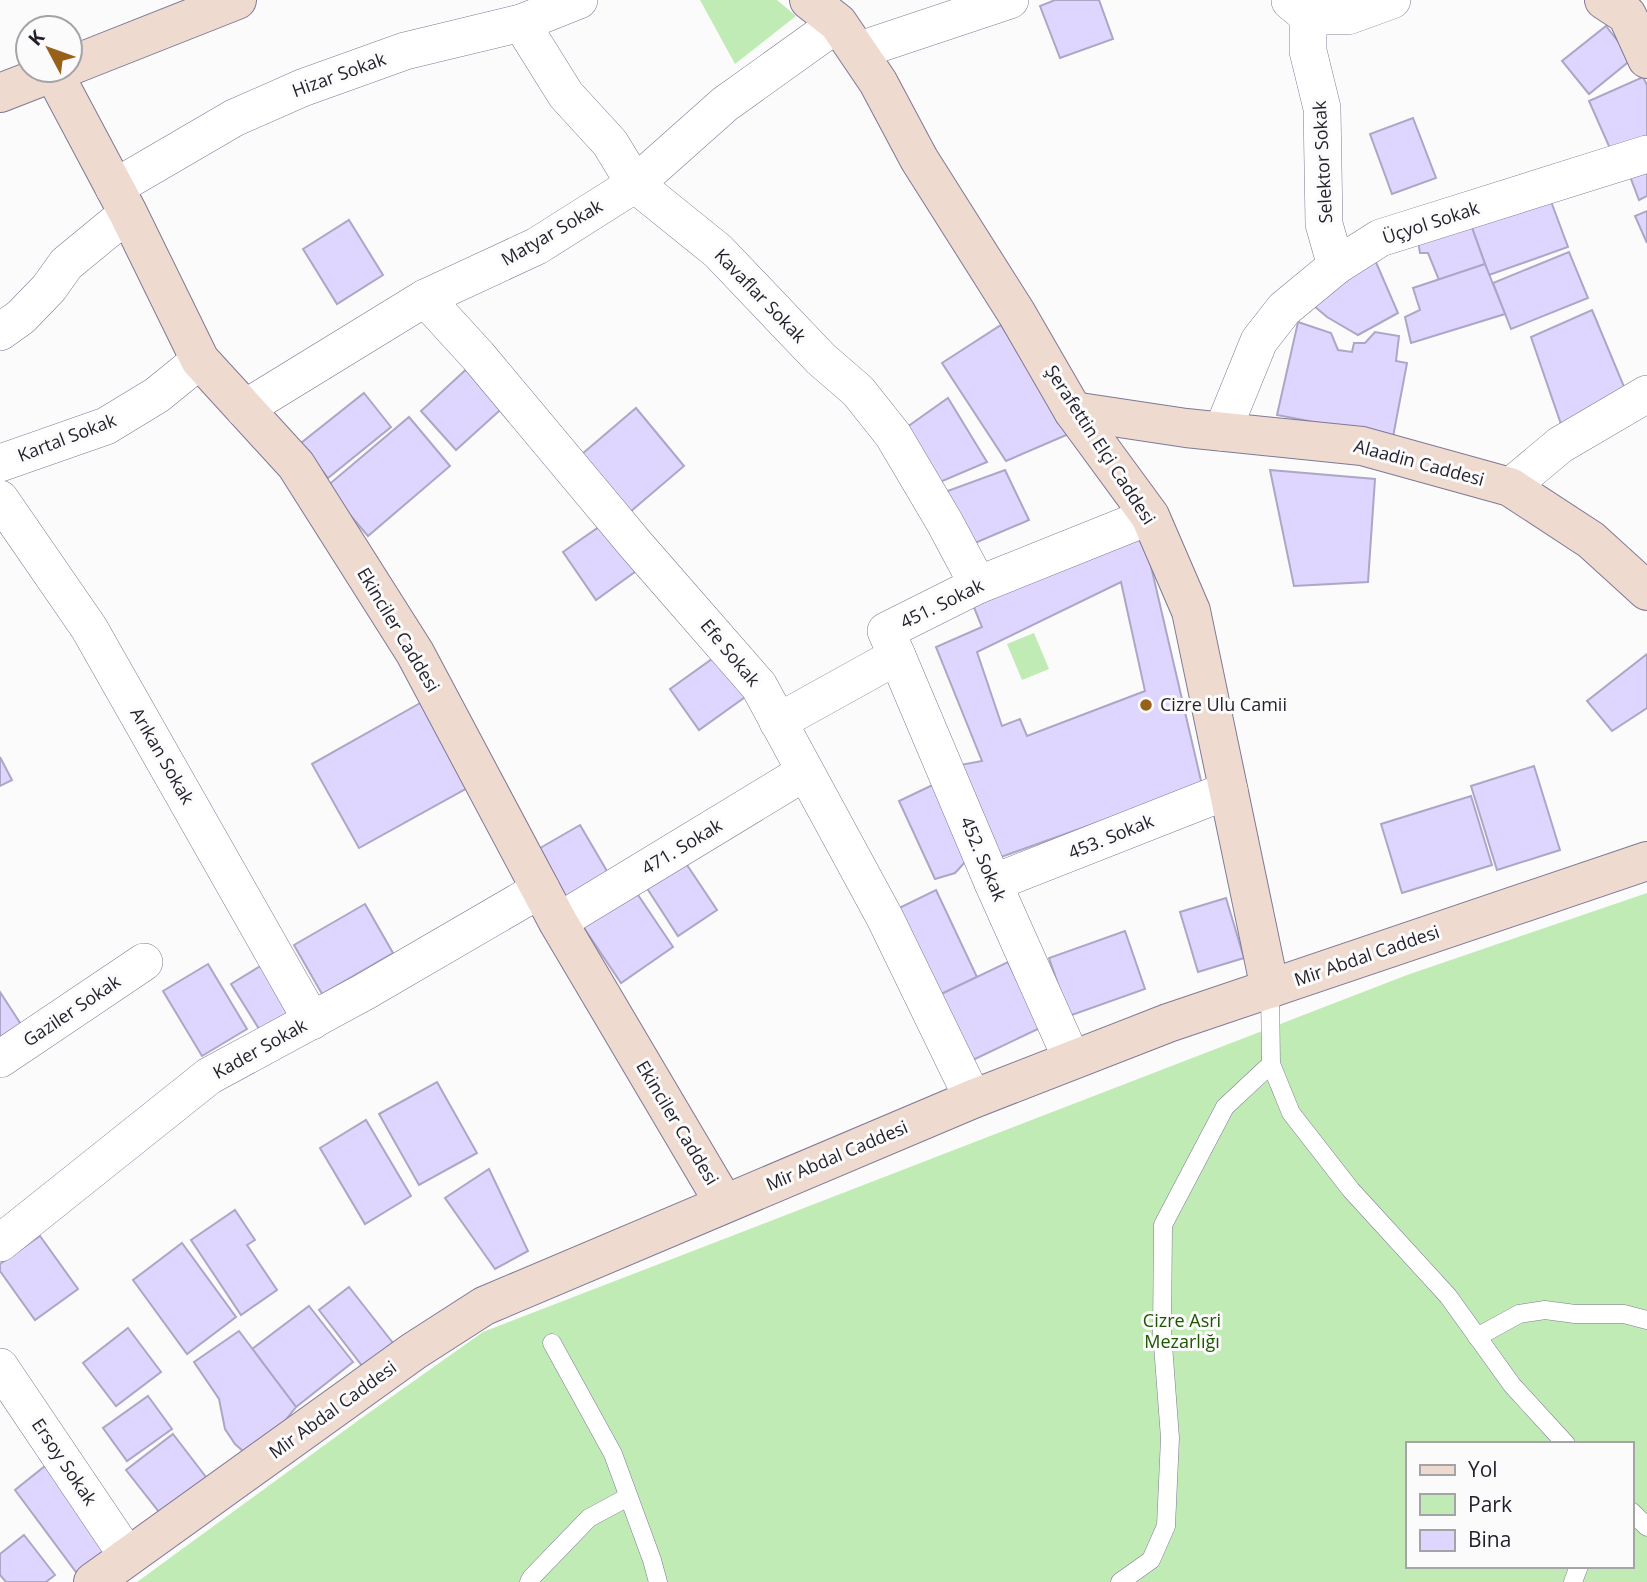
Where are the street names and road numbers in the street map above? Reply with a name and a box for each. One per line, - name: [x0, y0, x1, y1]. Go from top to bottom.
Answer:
- street label: Hizar Sokak: [289, 46, 389, 102]
- street label: Selektor Sokak: [1307, 99, 1337, 224]
- street label: Matyar Sokak: [496, 193, 607, 271]
- street label: Üçyol Sokak: [1379, 195, 1483, 249]
- street label: Kavaflar Sokak: [710, 243, 812, 348]
- street label: Şerafettin Elçi Caddesi: [1040, 360, 1161, 529]
- street label: Kartal Sokak: [14, 407, 120, 467]
- street label: Alaadin Caddesi: [1352, 433, 1487, 491]
- street label: Ekinciler Caddesi: [352, 563, 446, 696]
- street label: 451. Sokak: [896, 572, 988, 634]
- street label: Efe Sokak: [696, 614, 766, 691]
- street label: Arıkan Sokak: [125, 703, 201, 809]
- street label: 453. Sokak: [1064, 808, 1157, 864]
- street label: 471. Sokak: [637, 812, 727, 880]
- street label: 452. Sokak: [955, 813, 1013, 905]
- street label: Mir Abdal Caddesi: [1291, 919, 1442, 991]
- street label: Gaziler Sokak: [18, 969, 125, 1052]
- street label: Kader Sokak: [208, 1012, 311, 1084]
- street label: Ekinciler Caddesi: [631, 1056, 725, 1189]
- street label: Mir Abdal Caddesi: [762, 1114, 911, 1196]
- street label: Mir Abdal Caddesi: [264, 1355, 401, 1464]
- street label: Ersoy Sokak: [27, 1413, 103, 1510]

